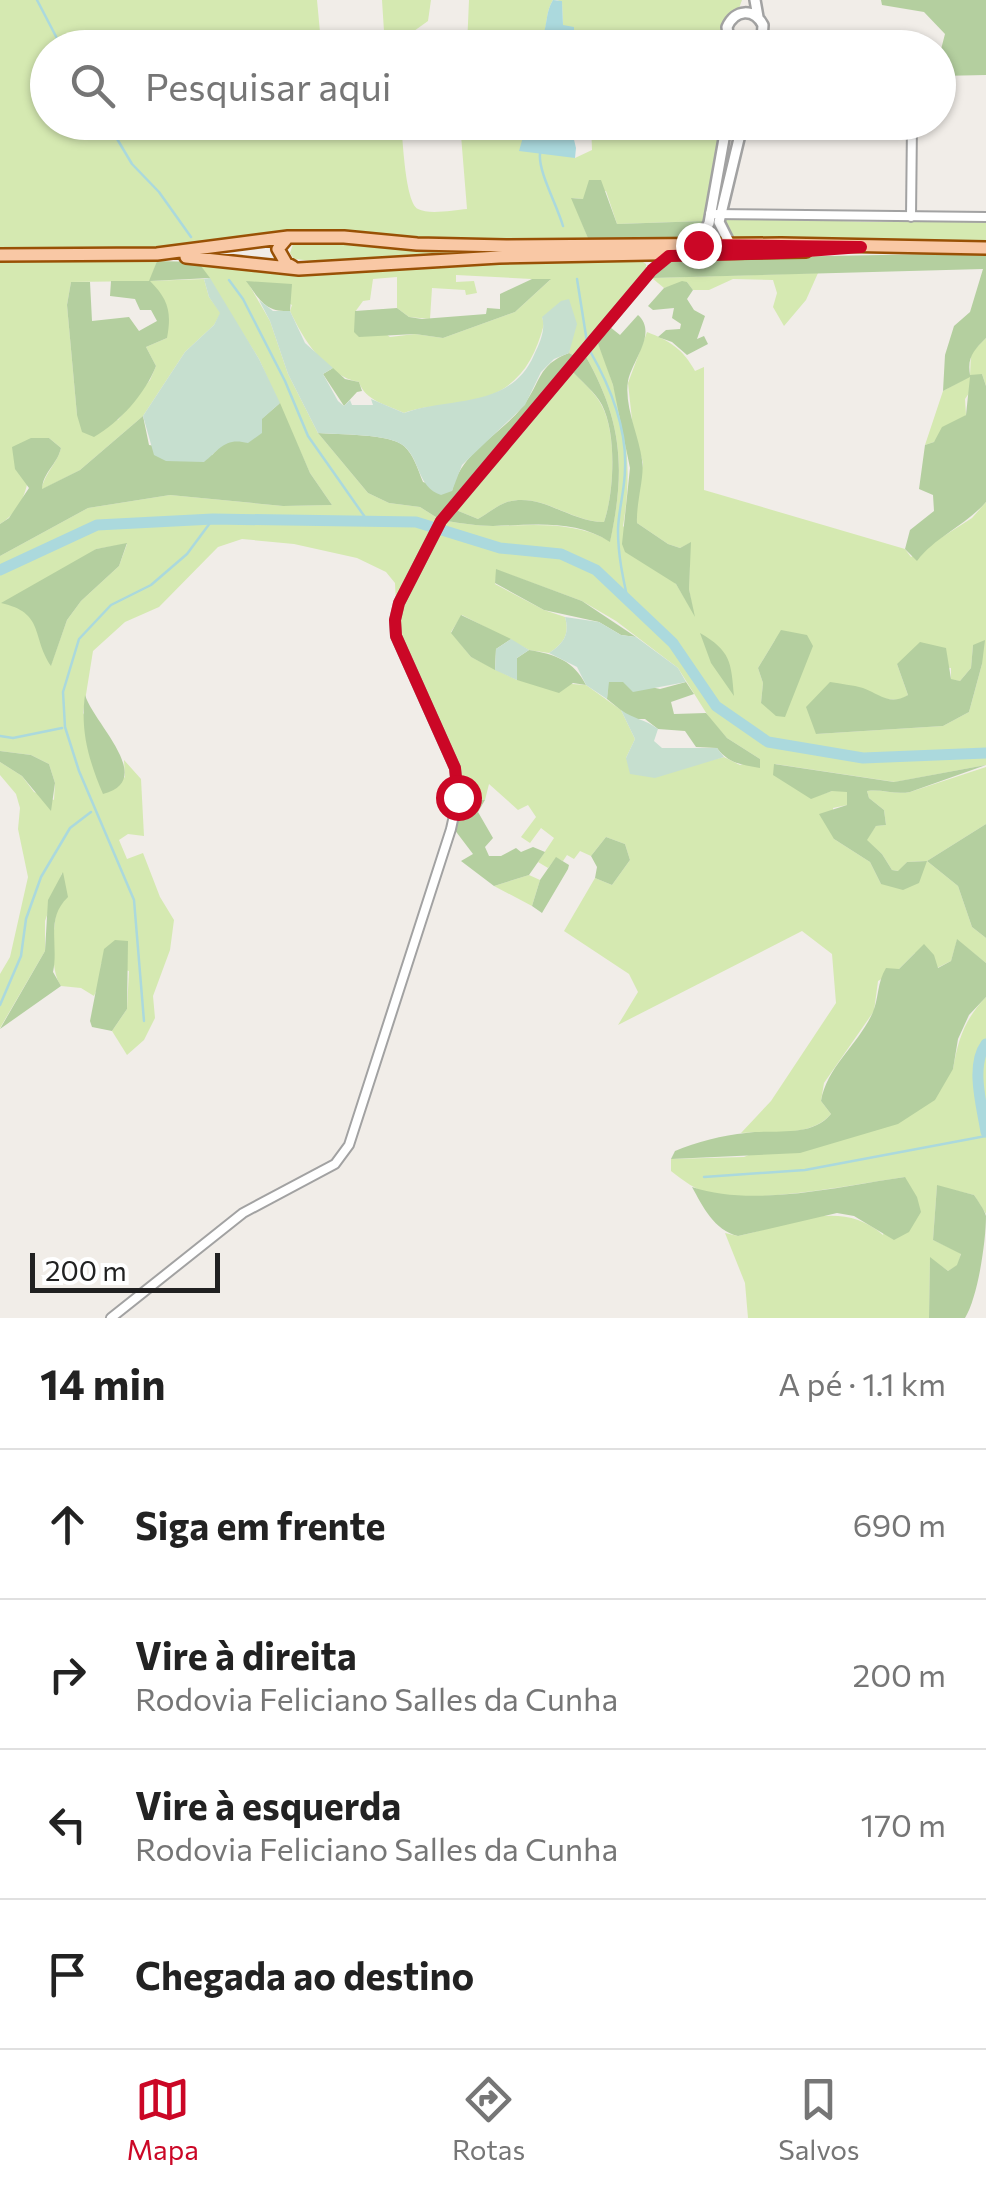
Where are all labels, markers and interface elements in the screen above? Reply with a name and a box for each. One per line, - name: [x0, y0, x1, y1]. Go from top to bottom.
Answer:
- search box: [30, 30, 956, 140]
- icon: search: [65, 58, 120, 113]
- text: Pesquisar aqui: [145, 62, 391, 109]
- route end: [676, 223, 722, 269]
- route start: [436, 775, 482, 821]
- scale bar: [30, 1248, 220, 1292]
- text: 200 m: [45, 1253, 127, 1287]
- text: 14 min: [40, 1357, 165, 1409]
- text: A pé · 1.1 km: [778, 1363, 946, 1403]
- icon: ahead: [40, 1497, 95, 1552]
- text: Siga em frente: [135, 1501, 385, 1548]
- text: 690 m: [853, 1504, 946, 1544]
- text: Vire à direita: [135, 1631, 357, 1678]
- icon: right: [40, 1647, 95, 1702]
- text: 200 m: [853, 1654, 946, 1694]
- text: Rodovia Feliciano Salles da Cunha: [135, 1678, 618, 1718]
- text: Vire à esquerda: [135, 1781, 401, 1828]
- icon: left: [40, 1797, 95, 1852]
- text: 170 m: [861, 1804, 946, 1844]
- text: Rodovia Feliciano Salles da Cunha: [135, 1828, 618, 1868]
- icon: arrive: [40, 1947, 95, 2002]
- text: Chegada ao destino: [135, 1951, 474, 1998]
- tab: Mapa: [127, 2072, 199, 2166]
- tab: Rotas: [452, 2072, 525, 2166]
- tab: Salvos: [778, 2072, 859, 2166]

